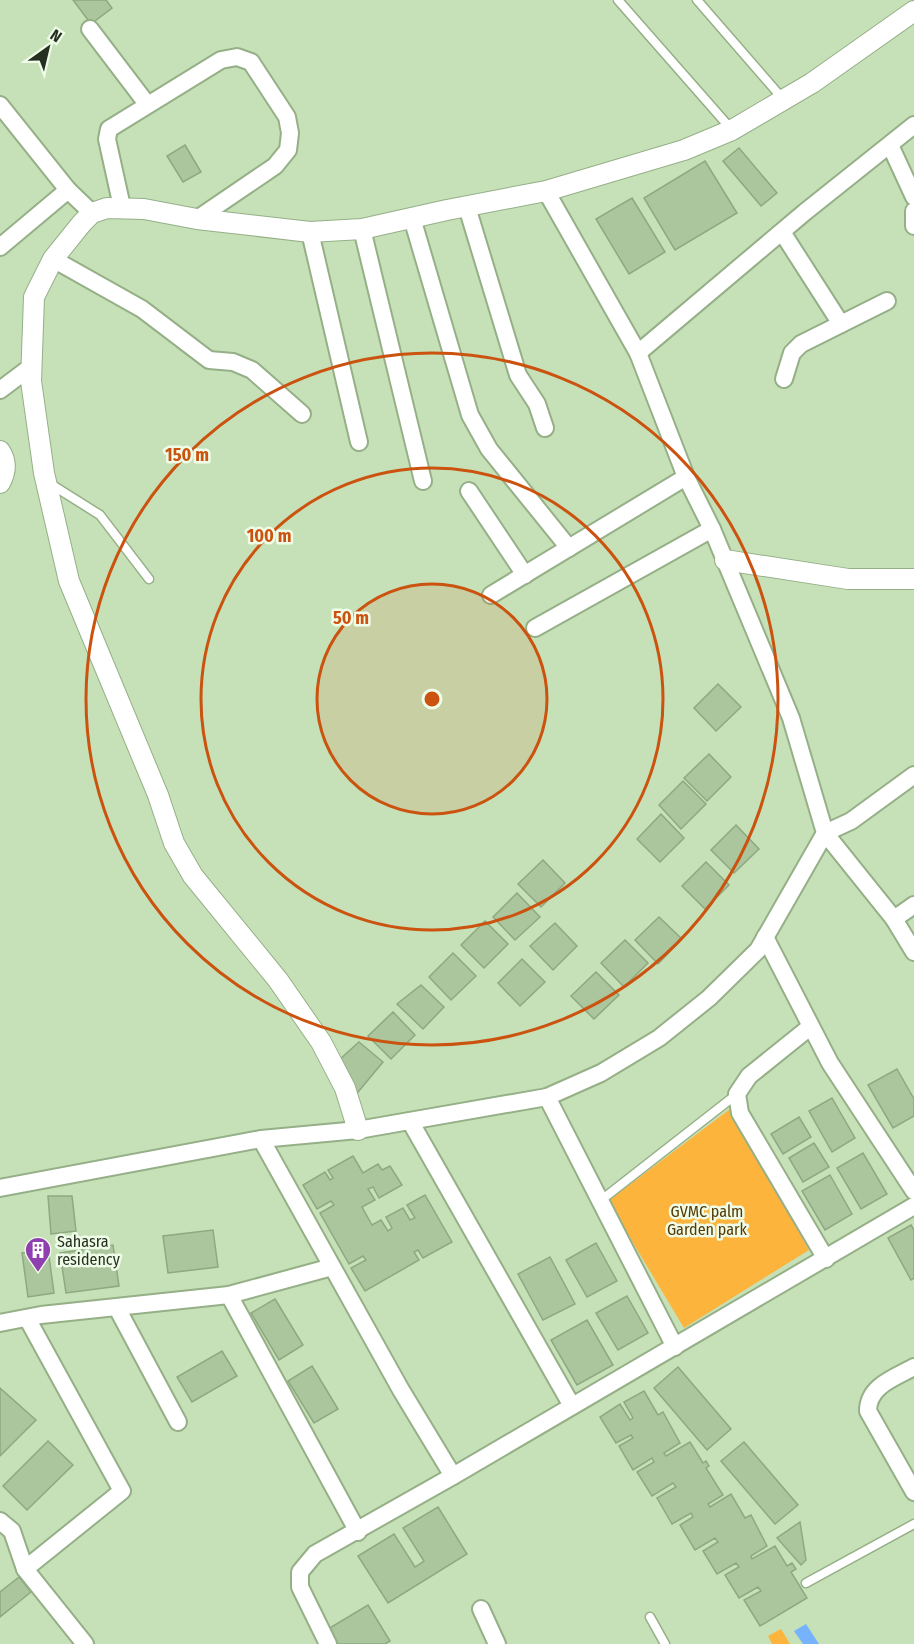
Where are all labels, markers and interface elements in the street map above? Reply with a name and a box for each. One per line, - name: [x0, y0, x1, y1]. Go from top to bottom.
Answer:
- north arrow: [18, 18, 78, 78]
- text: N: [47, 25, 65, 47]
- text: 150 m: [165, 444, 209, 466]
- text: 100 m: [247, 525, 291, 547]
- text: 50 m: [333, 607, 369, 629]
- centre of rings: [422, 689, 442, 709]
- park label: GVMC palm Garden park: [667, 1202, 748, 1239]
- place label: Sahasra residency: [57, 1232, 121, 1269]
- building icon: Sahasra residency: [23, 1235, 53, 1273]

